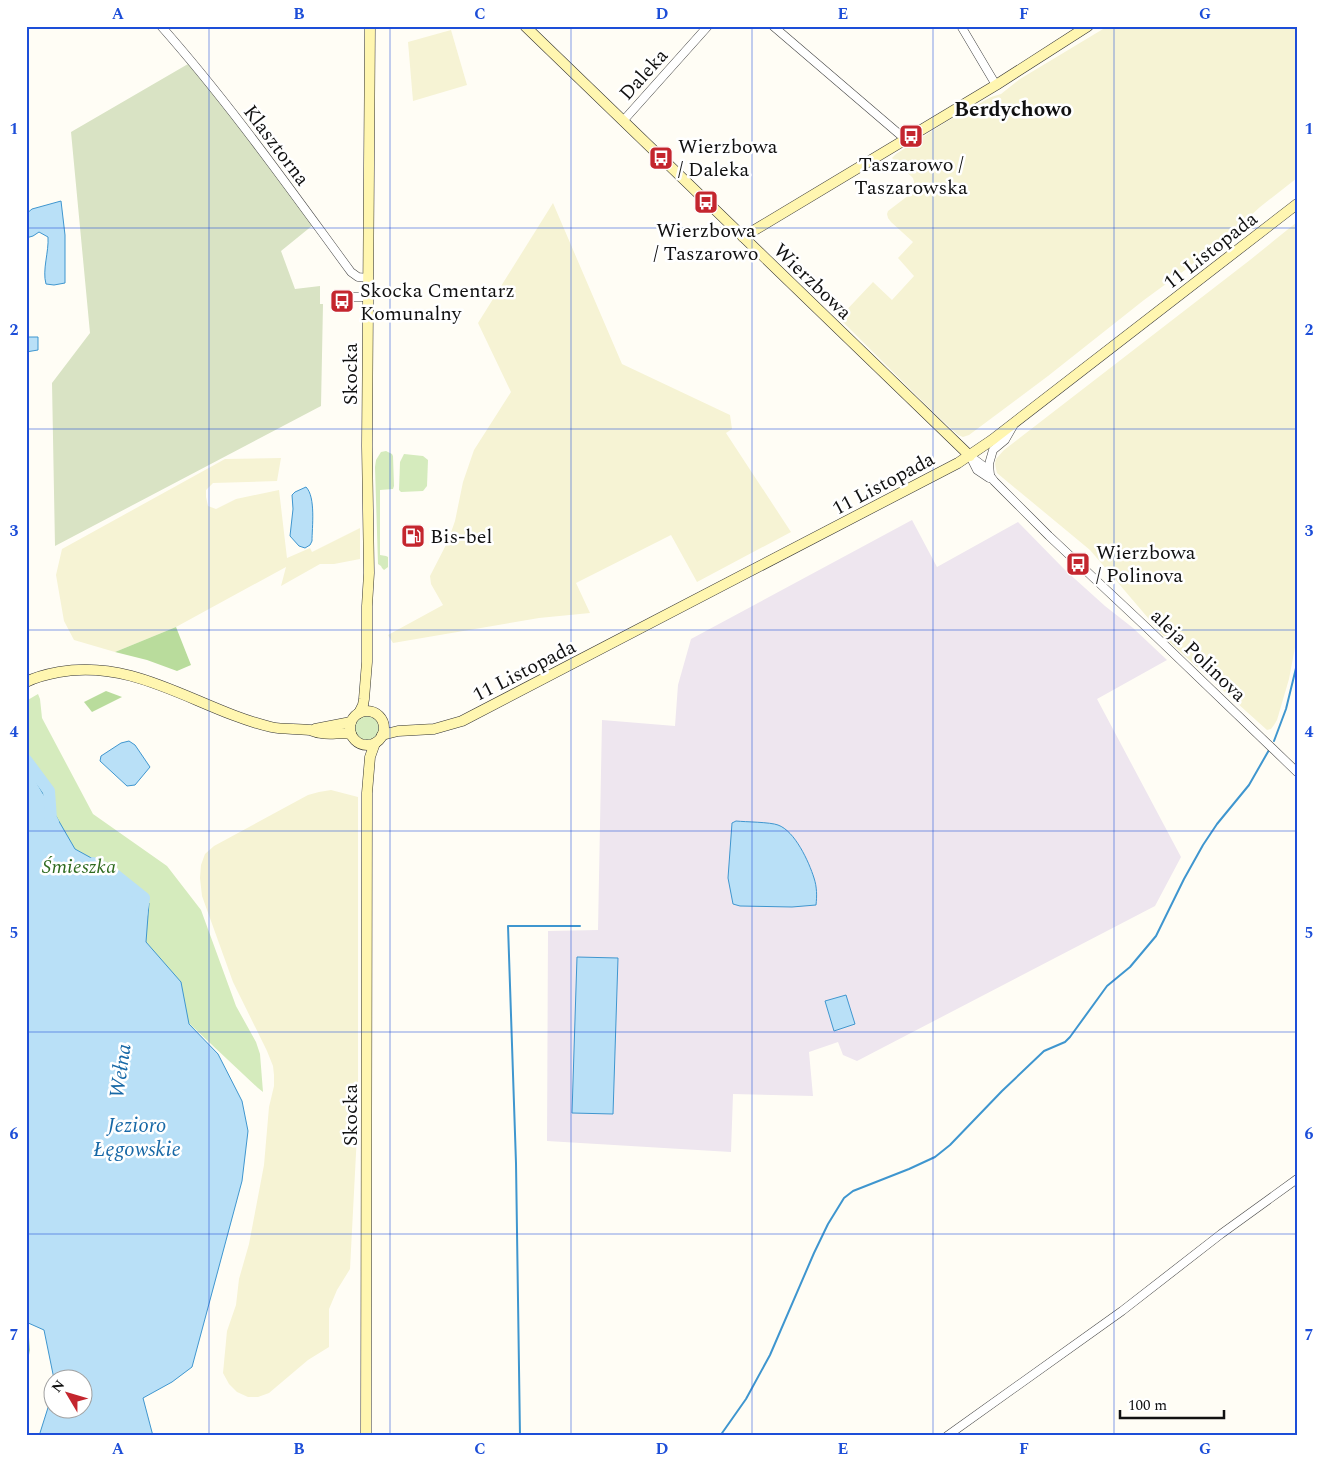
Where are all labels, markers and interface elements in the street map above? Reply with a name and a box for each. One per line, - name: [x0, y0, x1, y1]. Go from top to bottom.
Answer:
- text: A: [112, 2, 125, 26]
- text: B: [293, 2, 305, 26]
- text: C: [474, 2, 486, 26]
- text: D: [656, 2, 669, 26]
- text: E: [838, 2, 848, 26]
- text: F: [1019, 2, 1029, 26]
- text: G: [1199, 2, 1211, 26]
- street label: Daleka: [612, 42, 676, 108]
- district label: Berdychowo: [954, 94, 1072, 126]
- street label: Klasztorna: [236, 99, 317, 193]
- text: 1: [10, 117, 18, 141]
- text: 1: [1305, 117, 1313, 141]
- bus stop icon: Taszarowo / Taszarowska: [898, 123, 924, 149]
- place label: Wierzbowa / Daleka: [678, 132, 778, 185]
- bus stop icon: Wierzbowa / Daleka: [648, 145, 674, 171]
- place label: Taszarowo / Taszarowska: [854, 150, 968, 203]
- bus stop icon: Wierzbowa / Taszarowo: [693, 189, 719, 215]
- street label: 11 Listopada: [1157, 204, 1264, 297]
- place label: Wierzbowa / Taszarowo: [654, 216, 758, 269]
- street label: Wierzbowa: [766, 236, 859, 327]
- place label: Skocka Cmentarz Komunalny: [360, 276, 515, 329]
- bus stop icon: Skocka Cmentarz Komunalny: [329, 288, 355, 314]
- text: 2: [10, 318, 19, 342]
- text: 2: [1305, 318, 1314, 342]
- street label: Skocka: [336, 343, 366, 405]
- street label: 11 Listopada: [827, 444, 940, 524]
- text: 3: [10, 519, 19, 543]
- text: 3: [1305, 519, 1314, 543]
- place label: Bis-bel: [430, 522, 492, 552]
- fuel station icon: Bis-bel: [400, 523, 426, 549]
- place label: Wierzbowa / Polinova: [1096, 538, 1196, 591]
- bus stop icon: Wierzbowa / Polinova: [1065, 551, 1091, 577]
- street label: aleja Polinova: [1143, 602, 1253, 710]
- street label: 11 Listopada: [468, 632, 582, 710]
- text: 4: [10, 720, 19, 744]
- text: 4: [1305, 720, 1314, 744]
- park label: Śmieszka: [42, 852, 116, 882]
- text: 5: [10, 921, 18, 945]
- text: 5: [1305, 921, 1313, 945]
- water label: Wełna: [101, 1041, 141, 1101]
- street label: Skocka: [336, 1084, 366, 1146]
- water label: Jezioro Łęgowskie: [93, 1110, 181, 1166]
- text: 6: [10, 1122, 19, 1146]
- text: 6: [1305, 1122, 1314, 1146]
- text: 7: [10, 1323, 19, 1347]
- text: 7: [1305, 1323, 1314, 1347]
- north arrow: [42, 1370, 92, 1420]
- text: N: [46, 1375, 70, 1397]
- scale bar: [1120, 1387, 1224, 1419]
- text: 100 m: [1128, 1394, 1167, 1417]
- text: A: [112, 1437, 125, 1461]
- text: B: [293, 1437, 305, 1461]
- text: C: [474, 1437, 486, 1461]
- text: D: [656, 1437, 669, 1461]
- text: E: [838, 1437, 848, 1461]
- text: F: [1019, 1437, 1029, 1461]
- text: G: [1199, 1437, 1211, 1461]

